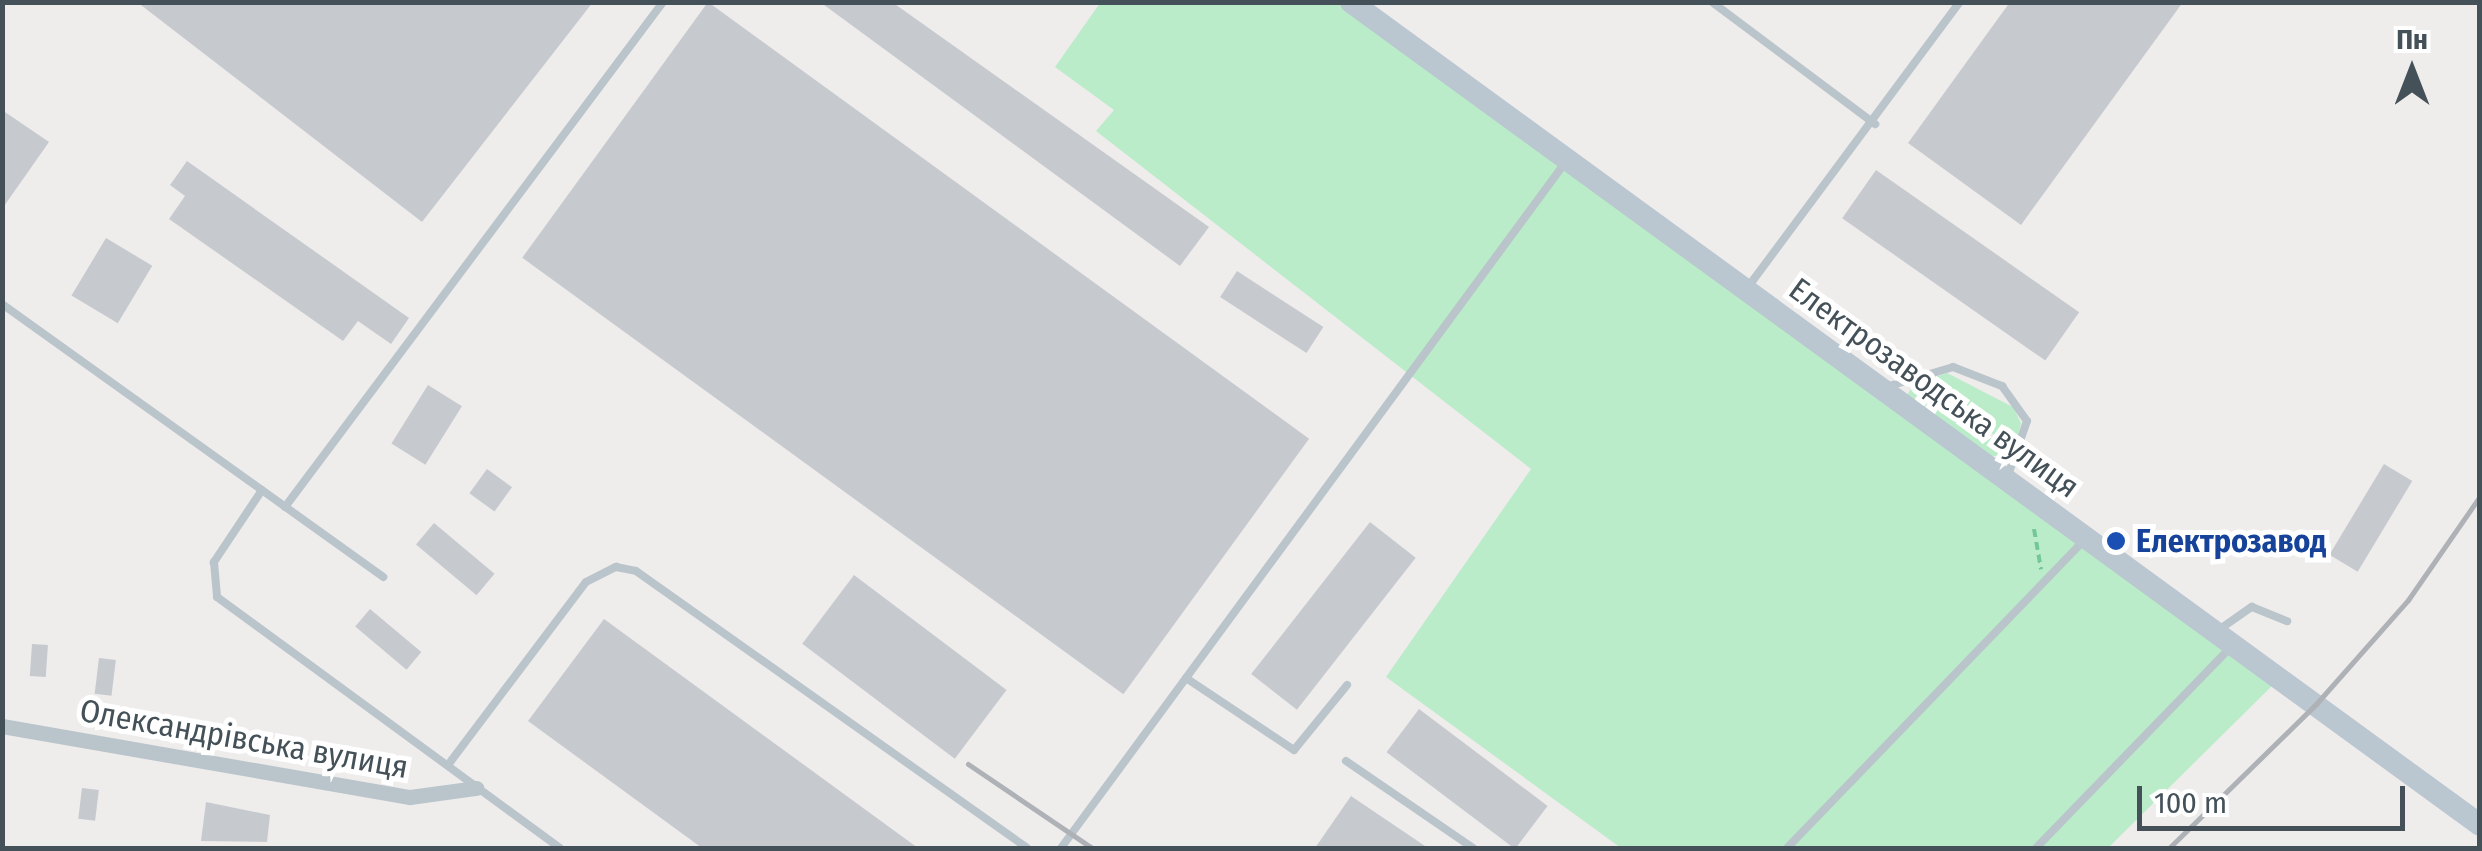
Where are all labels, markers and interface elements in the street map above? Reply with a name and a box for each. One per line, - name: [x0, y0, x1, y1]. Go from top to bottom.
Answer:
- north arrow: [2362, 20, 2462, 120]
- text: Пн: [2396, 23, 2428, 56]
- street label: Електрозаводська вулиця: [1782, 270, 2086, 506]
- place label: Електрозавод: [2136, 522, 2326, 560]
- marker: Електрозавод: [2105, 530, 2127, 552]
- street label: Олександрівська вулиця: [77, 691, 411, 787]
- scale bar: [2142, 766, 2410, 828]
- text: 100 m: [2154, 785, 2227, 821]

